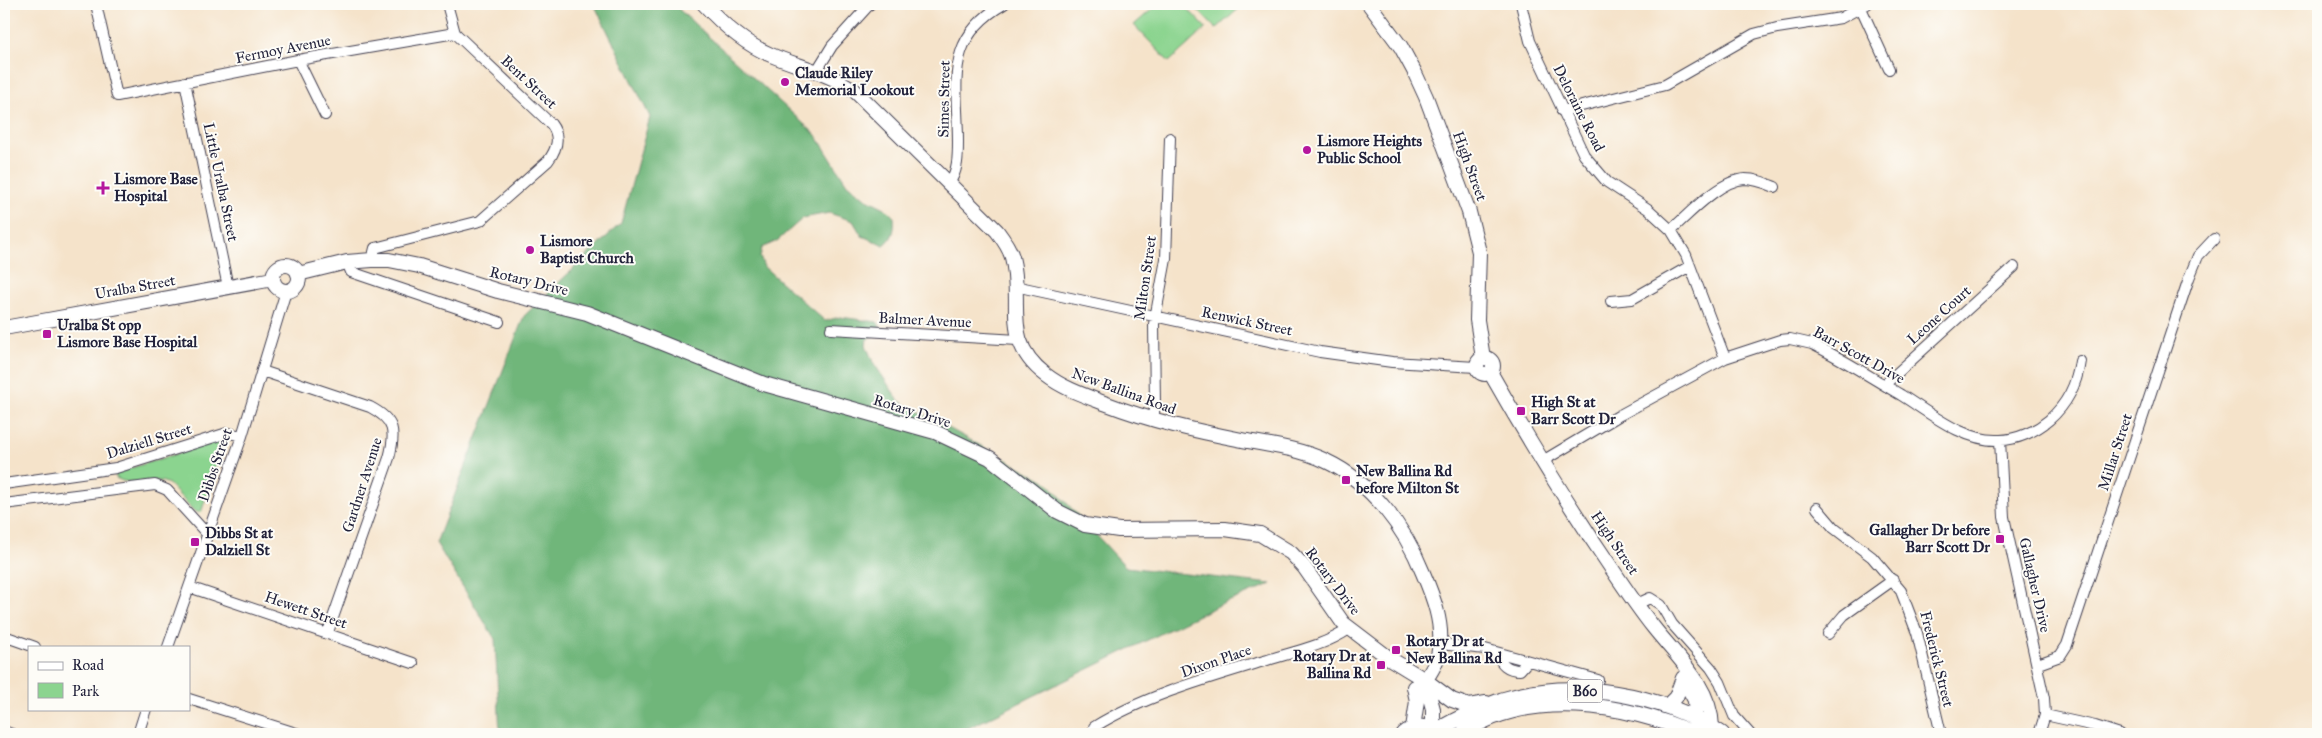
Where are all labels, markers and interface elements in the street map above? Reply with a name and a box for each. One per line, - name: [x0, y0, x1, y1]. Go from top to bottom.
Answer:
- street label: Fermoy Avenue: [234, 31, 332, 67]
- street label: Bent Street: [497, 52, 561, 113]
- street label: Simes Street: [934, 59, 954, 138]
- street label: Deloraine Road: [1549, 61, 1609, 155]
- place label: Claude Riley Memorial Lookout: [795, 64, 915, 99]
- marker: Claude Riley Memorial Lookout: [779, 76, 791, 88]
- street label: Little Uralba Street: [200, 121, 243, 244]
- street label: High Street: [1449, 129, 1491, 204]
- place label: Lismore Heights Public School: [1317, 132, 1423, 167]
- marker: Lismore Heights Public School: [1301, 144, 1313, 156]
- place label: Lismore Base Hospital: [114, 170, 199, 206]
- marker: Lismore Base Hospital: [96, 181, 110, 195]
- place label: Lismore Baptist Church: [540, 232, 635, 268]
- street label: Milton Street: [1130, 234, 1160, 321]
- marker: Lismore Baptist Church: [524, 244, 536, 256]
- street label: Rotary Drive: [488, 263, 570, 299]
- street label: Uralba Street: [93, 271, 177, 303]
- street label: Leone Court: [1903, 281, 1975, 348]
- street label: Renwick Street: [1200, 303, 1295, 340]
- street label: Balmer Avenue: [878, 309, 972, 331]
- place label: Uralba St opp Lismore Base Hospital: [57, 316, 198, 352]
- street label: Barr Scott Drive: [1810, 322, 1908, 388]
- marker: Uralba St opp Lismore Base Hospital: [41, 328, 53, 340]
- street label: New Ballina Road: [1069, 364, 1179, 418]
- street label: Rotary Drive: [871, 391, 953, 431]
- place label: High St at Barr Scott Dr: [1531, 393, 1616, 428]
- marker: High St at Barr Scott Dr: [1515, 405, 1527, 417]
- street label: Millar Street: [2094, 410, 2136, 493]
- street label: Dalziell Street: [104, 419, 194, 462]
- street label: Dibbs Street: [194, 425, 236, 504]
- street label: Gardner Avenue: [338, 435, 386, 535]
- place label: New Ballina Rd before Milton St: [1355, 462, 1460, 497]
- marker: New Ballina Rd before Milton St: [1340, 474, 1352, 486]
- street label: High Street: [1587, 508, 1643, 579]
- place label: Gallagher Dr before Barr Scott Dr: [1869, 521, 1991, 556]
- place label: Dibbs St at Dalziell St: [205, 524, 274, 559]
- marker: Gallagher Dr before Barr Scott Dr: [1994, 533, 2006, 545]
- marker: Dibbs St at Dalziell St: [189, 536, 201, 548]
- street label: Gallagher Drive: [2015, 536, 2055, 634]
- street label: Rotary Drive: [1302, 544, 1364, 618]
- street label: Hewett Street: [262, 587, 350, 633]
- street label: Frederick Street: [1916, 609, 1958, 710]
- place label: Rotary Dr at New Ballina Rd: [1406, 632, 1502, 667]
- street label: Dixon Place: [1179, 641, 1253, 681]
- marker: Rotary Dr at New Ballina Rd: [1390, 644, 1402, 656]
- legend: [28, 646, 190, 710]
- place label: Rotary Dr at Ballina Rd: [1293, 647, 1372, 682]
- text: Road: [72, 656, 104, 674]
- marker: Rotary Dr at Ballina Rd: [1375, 659, 1387, 671]
- road number: B60: [1568, 679, 1602, 702]
- text: Park: [72, 682, 99, 700]

